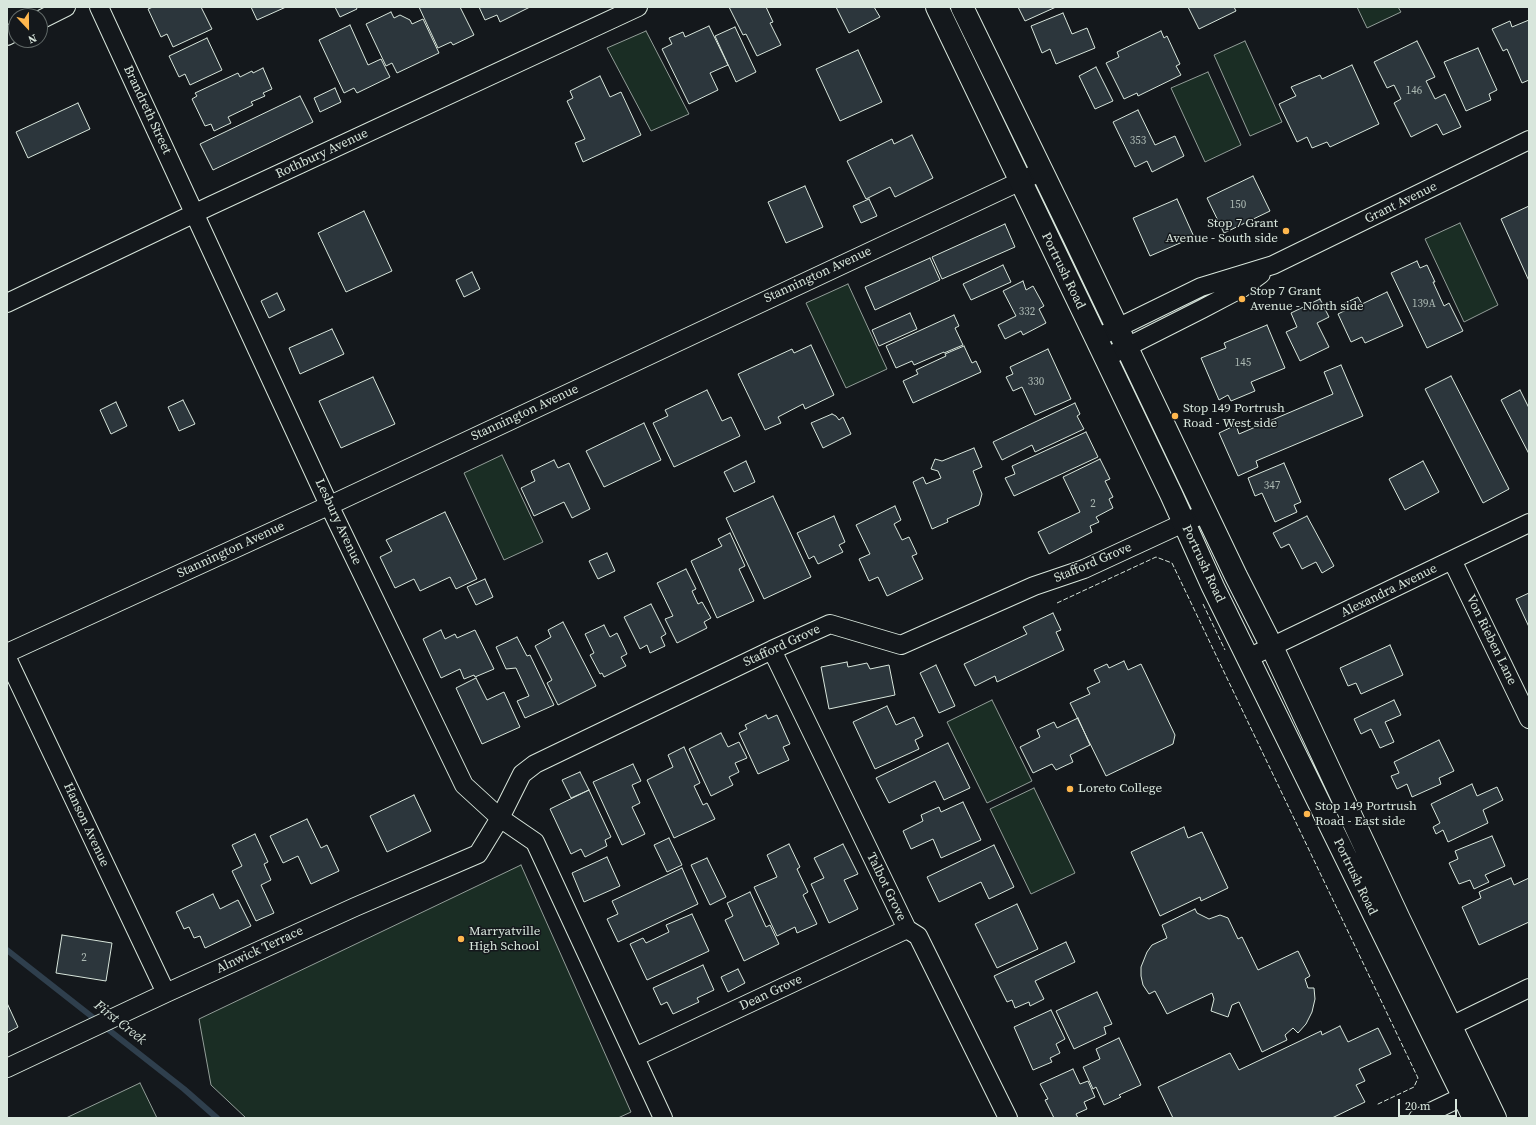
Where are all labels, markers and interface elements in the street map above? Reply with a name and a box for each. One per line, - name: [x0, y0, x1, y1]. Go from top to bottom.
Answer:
- north arrow: [8, 8, 48, 48]
- text: N: [26, 30, 39, 47]
- street label: Brandreth Street: [120, 63, 174, 157]
- house number: 146: [1406, 84, 1422, 98]
- street label: Rothbury Avenue: [273, 126, 371, 182]
- house number: 353: [1130, 134, 1146, 148]
- street label: Grant Avenue: [1362, 179, 1440, 227]
- house number: 150: [1230, 198, 1246, 212]
- place label: Stop 7 Grant Avenue - South side: [1165, 216, 1278, 247]
- marker: Stop 7 Grant Avenue - South side: [1281, 226, 1291, 236]
- street label: Portrush Road: [1038, 230, 1088, 312]
- street label: Stannington Avenue: [762, 243, 874, 307]
- place label: Stop 7 Grant Avenue - North side: [1250, 284, 1364, 315]
- marker: Stop 7 Grant Avenue - North side: [1237, 294, 1247, 304]
- house number: 139A: [1412, 297, 1436, 311]
- house number: 332: [1019, 305, 1035, 319]
- house number: 145: [1235, 356, 1251, 370]
- house number: 330: [1028, 375, 1044, 389]
- street label: Stannington Avenue: [469, 381, 581, 445]
- place label: Stop 149 Portrush Road - West side: [1183, 401, 1285, 432]
- marker: Stop 149 Portrush Road - West side: [1170, 411, 1180, 421]
- street label: Lesbury Avenue: [311, 477, 365, 567]
- house number: 347: [1264, 479, 1280, 493]
- house number: 2: [1090, 497, 1096, 511]
- street label: Stannington Avenue: [175, 518, 287, 582]
- street label: Portrush Road: [1178, 523, 1228, 605]
- street label: Stafford Grove: [1052, 540, 1134, 586]
- street label: Alexandra Avenue: [1338, 561, 1440, 621]
- street label: Von Rieben Lane: [1462, 592, 1520, 688]
- street label: Stafford Grove: [741, 621, 823, 671]
- street label: Hanson Avenue: [60, 781, 112, 869]
- place label: Loreto College: [1078, 781, 1162, 797]
- marker: Loreto College: [1065, 784, 1075, 794]
- place label: Stop 149 Portrush Road - East side: [1315, 799, 1417, 830]
- marker: Stop 149 Portrush Road - East side: [1302, 809, 1312, 819]
- street label: Portrush Road: [1330, 836, 1380, 918]
- street label: Talbot Grove: [863, 850, 909, 924]
- street label: Alnwick Terrace: [214, 923, 306, 977]
- place label: Marryatville High School: [469, 924, 540, 955]
- marker: Marryatville High School: [456, 934, 466, 944]
- house number: 2: [81, 951, 87, 965]
- street label: Dean Grove: [737, 972, 805, 1014]
- water label: First Creek: [91, 997, 149, 1049]
- scale bar: [1400, 1091, 1459, 1117]
- text: 20 m: [1405, 1098, 1431, 1114]

